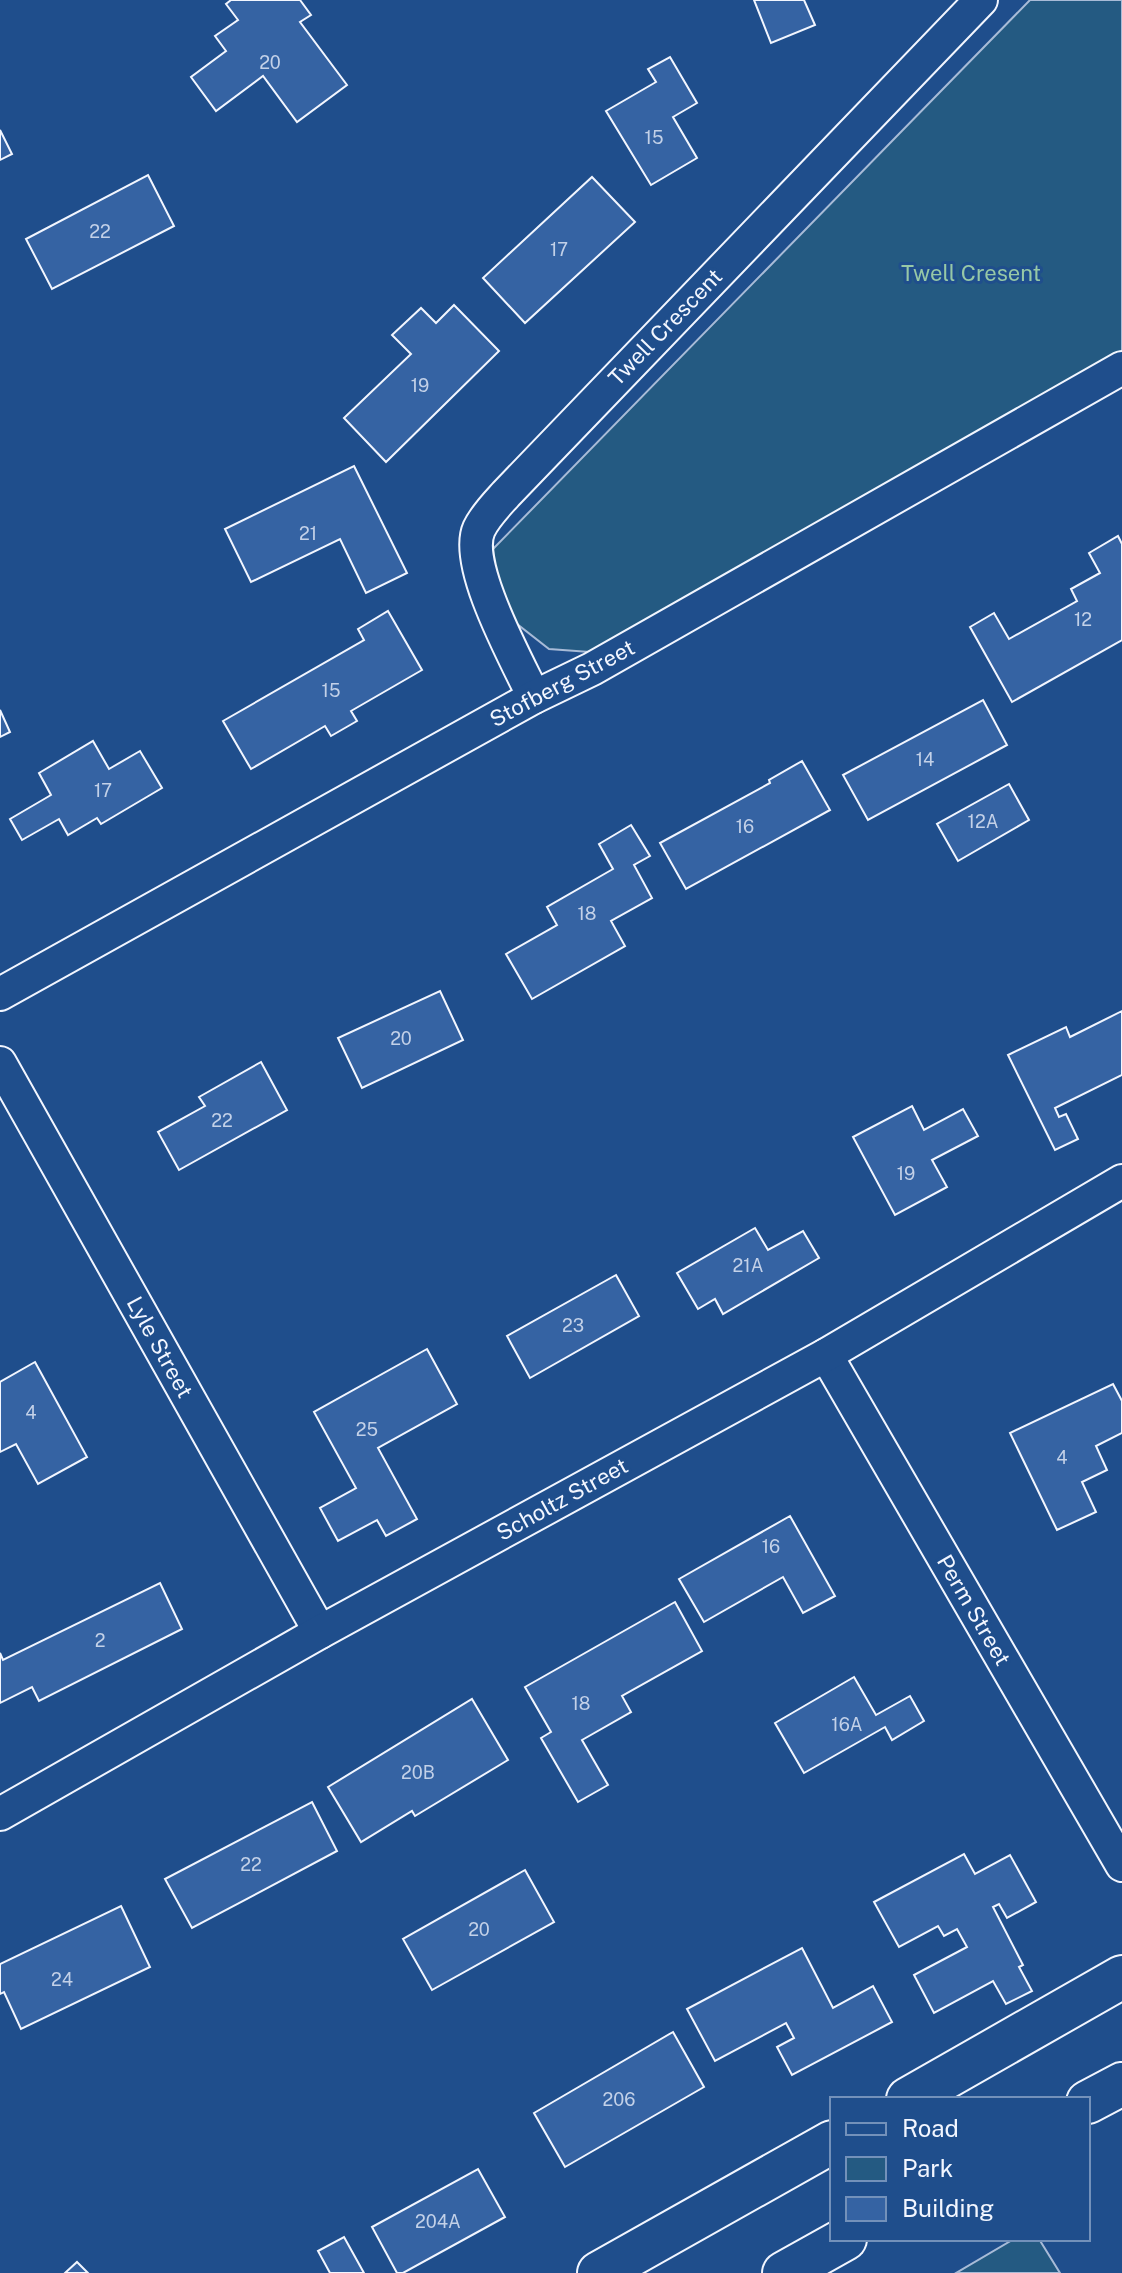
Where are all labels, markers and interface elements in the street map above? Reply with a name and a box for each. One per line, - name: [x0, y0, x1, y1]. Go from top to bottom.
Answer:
- house number: 20: [259, 52, 281, 73]
- house number: 15: [645, 127, 663, 148]
- house number: 22: [89, 221, 111, 242]
- house number: 17: [550, 239, 568, 260]
- park label: Twell Cresent: [901, 260, 1041, 286]
- street label: Twell Crescent: [603, 263, 727, 391]
- house number: 19: [411, 375, 429, 396]
- house number: 21: [299, 523, 317, 544]
- house number: 12: [1074, 609, 1092, 630]
- street label: Stofberg Street: [485, 634, 639, 732]
- house number: 15: [322, 680, 340, 701]
- house number: 14: [916, 749, 934, 770]
- house number: 17: [94, 780, 112, 801]
- house number: 12A: [968, 811, 999, 832]
- house number: 16: [736, 816, 754, 837]
- house number: 18: [578, 903, 596, 924]
- house number: 20: [390, 1028, 412, 1049]
- house number: 22: [211, 1110, 233, 1131]
- house number: 19: [897, 1163, 915, 1184]
- house number: 21A: [733, 1255, 764, 1276]
- street label: Lyle Street: [122, 1292, 198, 1402]
- house number: 23: [562, 1315, 584, 1336]
- house number: 4: [25, 1402, 37, 1423]
- house number: 25: [356, 1419, 378, 1440]
- house number: 4: [1056, 1447, 1068, 1468]
- street label: Scholtz Street: [492, 1452, 632, 1546]
- house number: 16: [762, 1536, 780, 1557]
- street label: Perm Street: [932, 1550, 1016, 1670]
- house number: 2: [95, 1630, 105, 1651]
- house number: 18: [572, 1693, 590, 1714]
- house number: 16A: [831, 1714, 863, 1735]
- house number: 20B: [401, 1762, 435, 1783]
- house number: 22: [240, 1854, 262, 1875]
- house number: 20: [468, 1919, 490, 1940]
- house number: 24: [51, 1969, 73, 1990]
- house number: 206: [603, 2089, 635, 2110]
- legend: [830, 2097, 1090, 2241]
- text: Road: [902, 2114, 959, 2142]
- text: Park: [902, 2154, 953, 2182]
- text: Building: [902, 2194, 994, 2222]
- house number: 204A: [415, 2211, 461, 2232]

